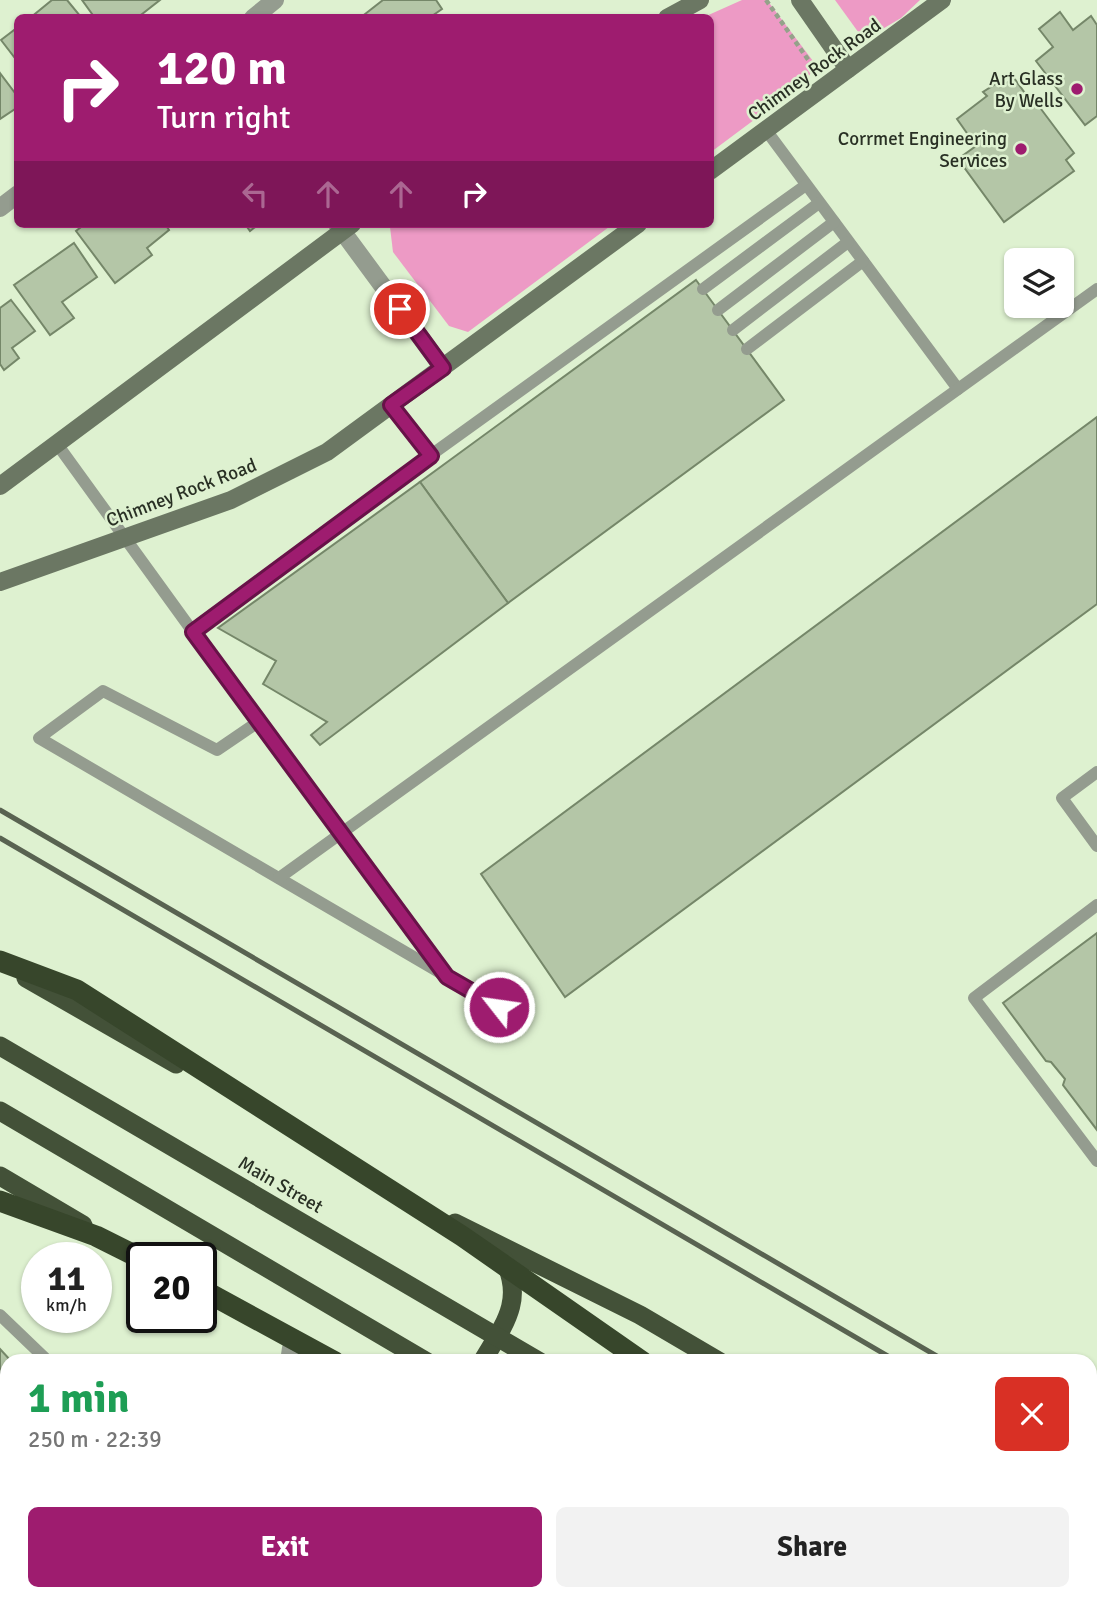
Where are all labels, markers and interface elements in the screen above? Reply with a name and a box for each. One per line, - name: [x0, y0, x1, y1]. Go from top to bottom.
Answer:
- street label: Chimney Rock Road: [743, 13, 886, 126]
- text: 120 m: [157, 38, 287, 98]
- icon: right: [42, 42, 133, 133]
- place label: Art Glass By Wells: [989, 67, 1063, 113]
- marker: Art Glass By Wells: [1069, 81, 1085, 97]
- text: Turn right: [157, 98, 290, 137]
- place label: Corrmet Engineering Services: [838, 127, 1007, 173]
- marker: Corrmet Engineering Services: [1013, 141, 1029, 157]
- icon: left: [236, 175, 274, 213]
- icon: ahead: [309, 175, 347, 213]
- icon: ahead: [382, 175, 420, 213]
- icon: right: [455, 175, 493, 213]
- map controls: [1004, 248, 1074, 318]
- button: layers: [1004, 248, 1074, 318]
- pin: [370, 279, 430, 339]
- icon: arrive: [381, 290, 419, 328]
- street label: Chimney Rock Road: [103, 453, 260, 533]
- position arrow: [462, 970, 536, 1044]
- street label: Main Street: [234, 1151, 328, 1219]
- speed limit sign: 20: [126, 1242, 217, 1333]
- text: 11: [48, 1257, 85, 1300]
- text: km/h: [46, 1294, 87, 1316]
- text: 1 min: [28, 1373, 129, 1424]
- button: close: [995, 1377, 1069, 1451]
- text: 250 m · 22:39: [28, 1425, 162, 1454]
- button: Exit: [28, 1507, 542, 1587]
- button: Share: [556, 1507, 1069, 1587]

